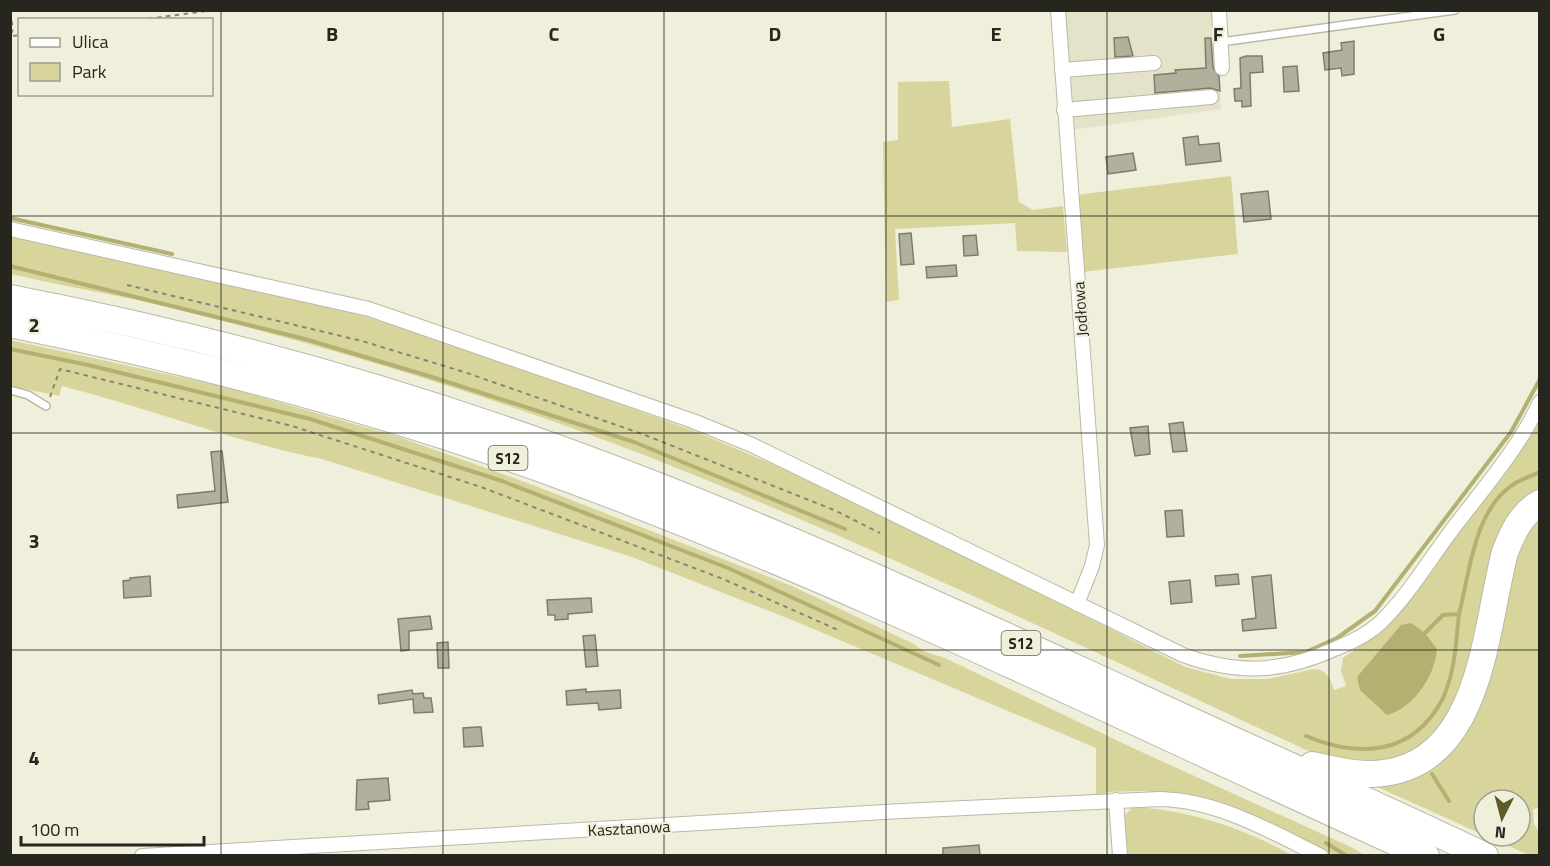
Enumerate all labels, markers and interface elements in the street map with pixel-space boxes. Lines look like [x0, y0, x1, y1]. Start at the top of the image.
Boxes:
legend [18, 18, 213, 96]
text: B [326, 18, 338, 49]
text: C [549, 18, 560, 49]
text: D [769, 18, 781, 49]
text: E [990, 18, 1002, 49]
text: F [1213, 18, 1224, 49]
text: G [1433, 18, 1445, 49]
text: Ulica [72, 28, 109, 55]
text: Park [72, 58, 107, 85]
street label: Jodłowa [1066, 281, 1094, 337]
text: 2 [28, 309, 40, 340]
road number: S12 [488, 446, 528, 470]
text: 3 [28, 525, 40, 556]
road number: S12 [1002, 631, 1040, 655]
text: 4 [28, 742, 40, 773]
north arrow [1472, 788, 1532, 848]
scale bar [21, 809, 204, 847]
street label: Kasztanowa [587, 814, 671, 842]
text: 100 m [30, 816, 79, 843]
text: N [1494, 820, 1507, 845]

